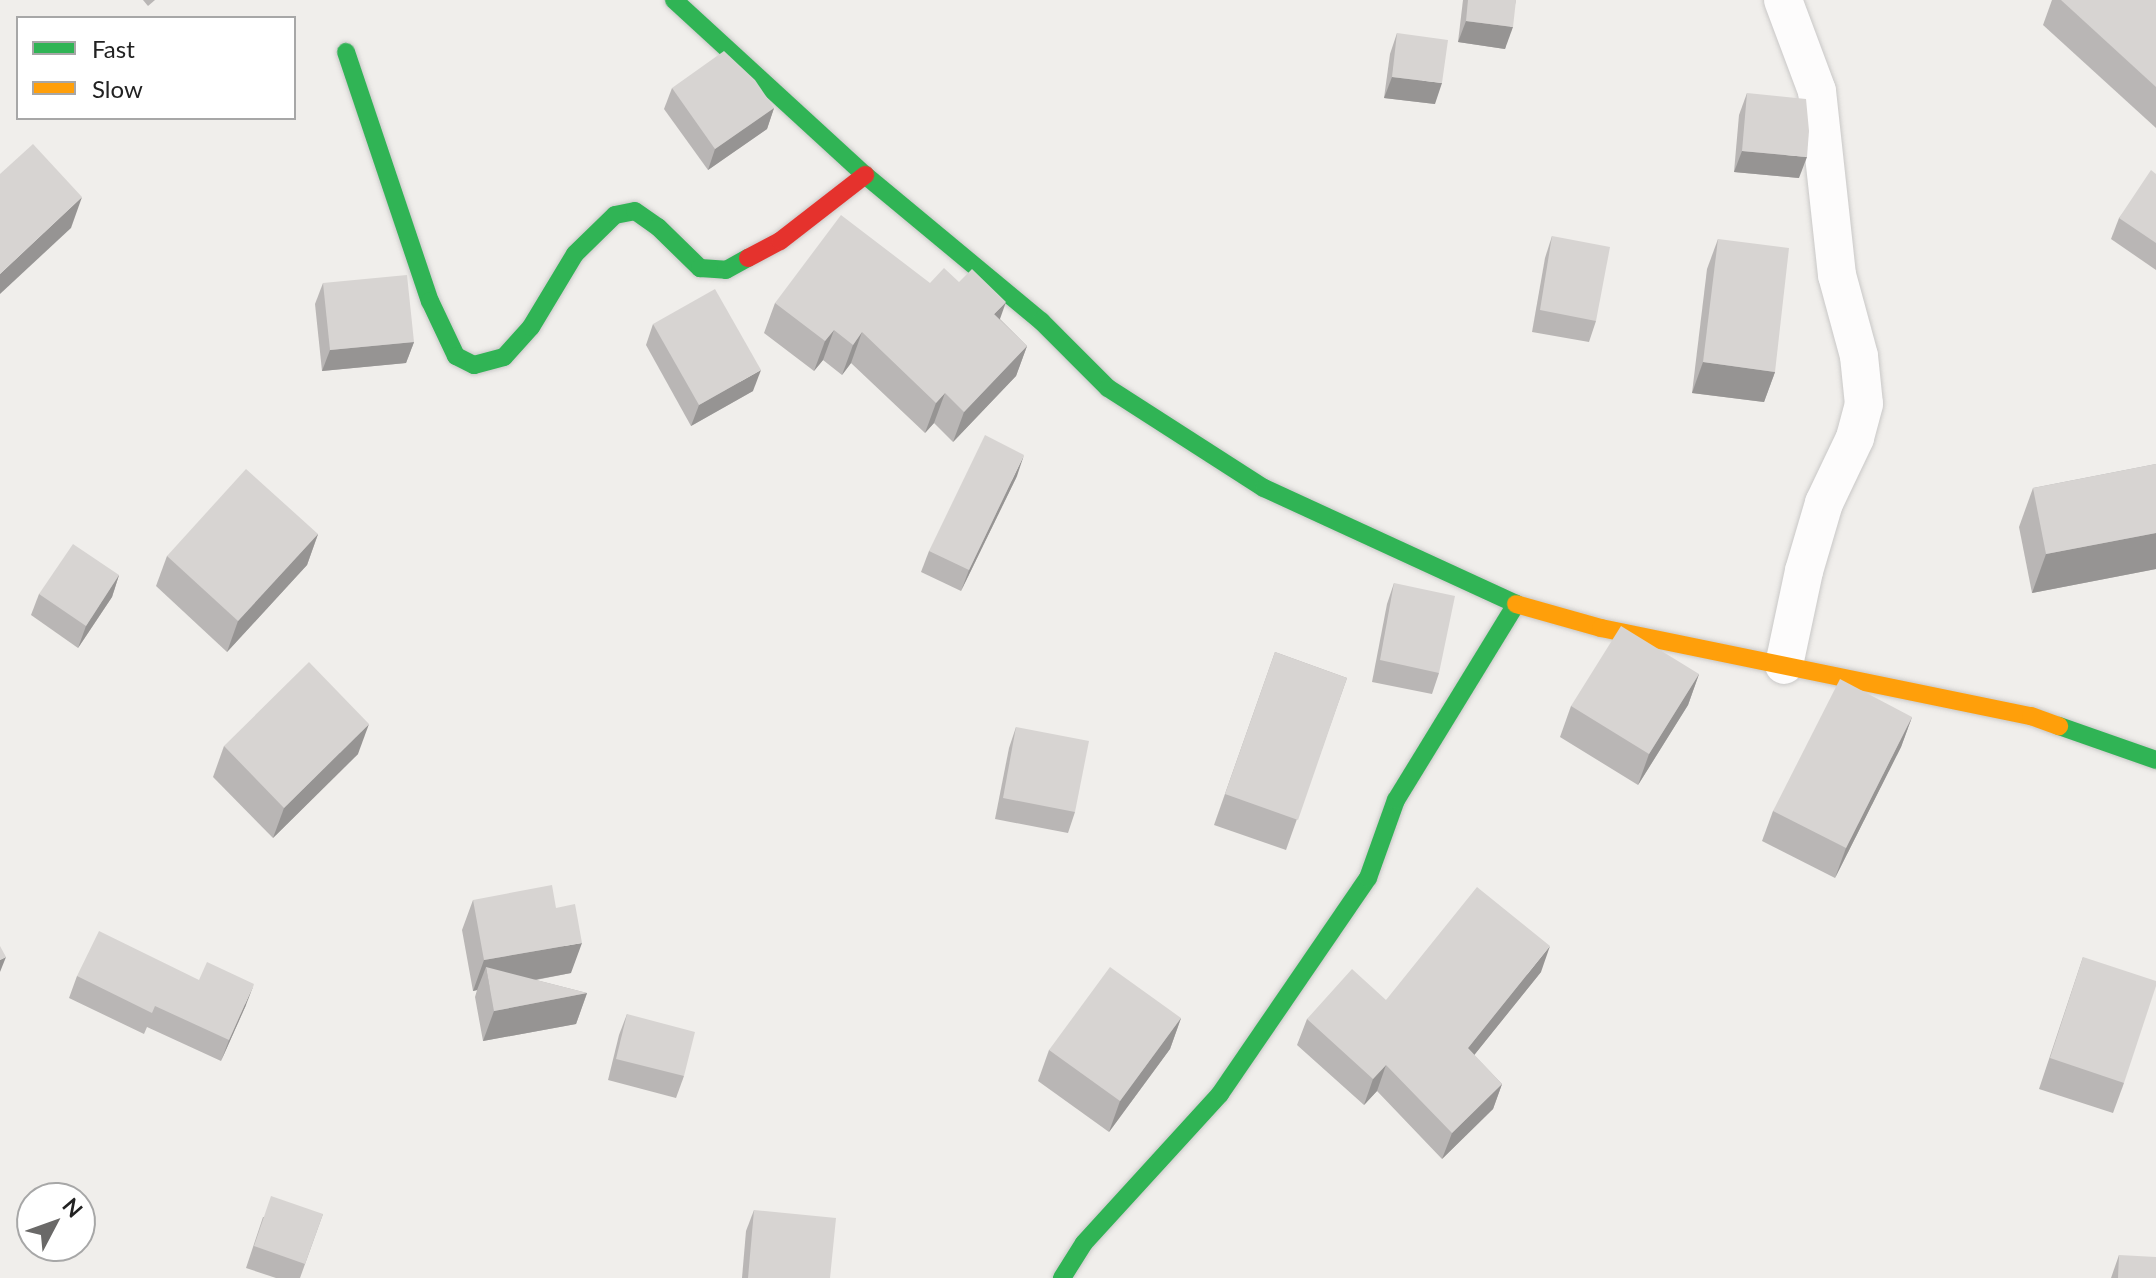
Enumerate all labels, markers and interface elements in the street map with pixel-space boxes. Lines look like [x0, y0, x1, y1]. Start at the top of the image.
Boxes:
legend [16, 16, 296, 120]
text: Fast [92, 34, 135, 63]
text: Slow [92, 74, 143, 103]
north arrow [16, 1182, 96, 1262]
text: N [57, 1192, 89, 1222]

